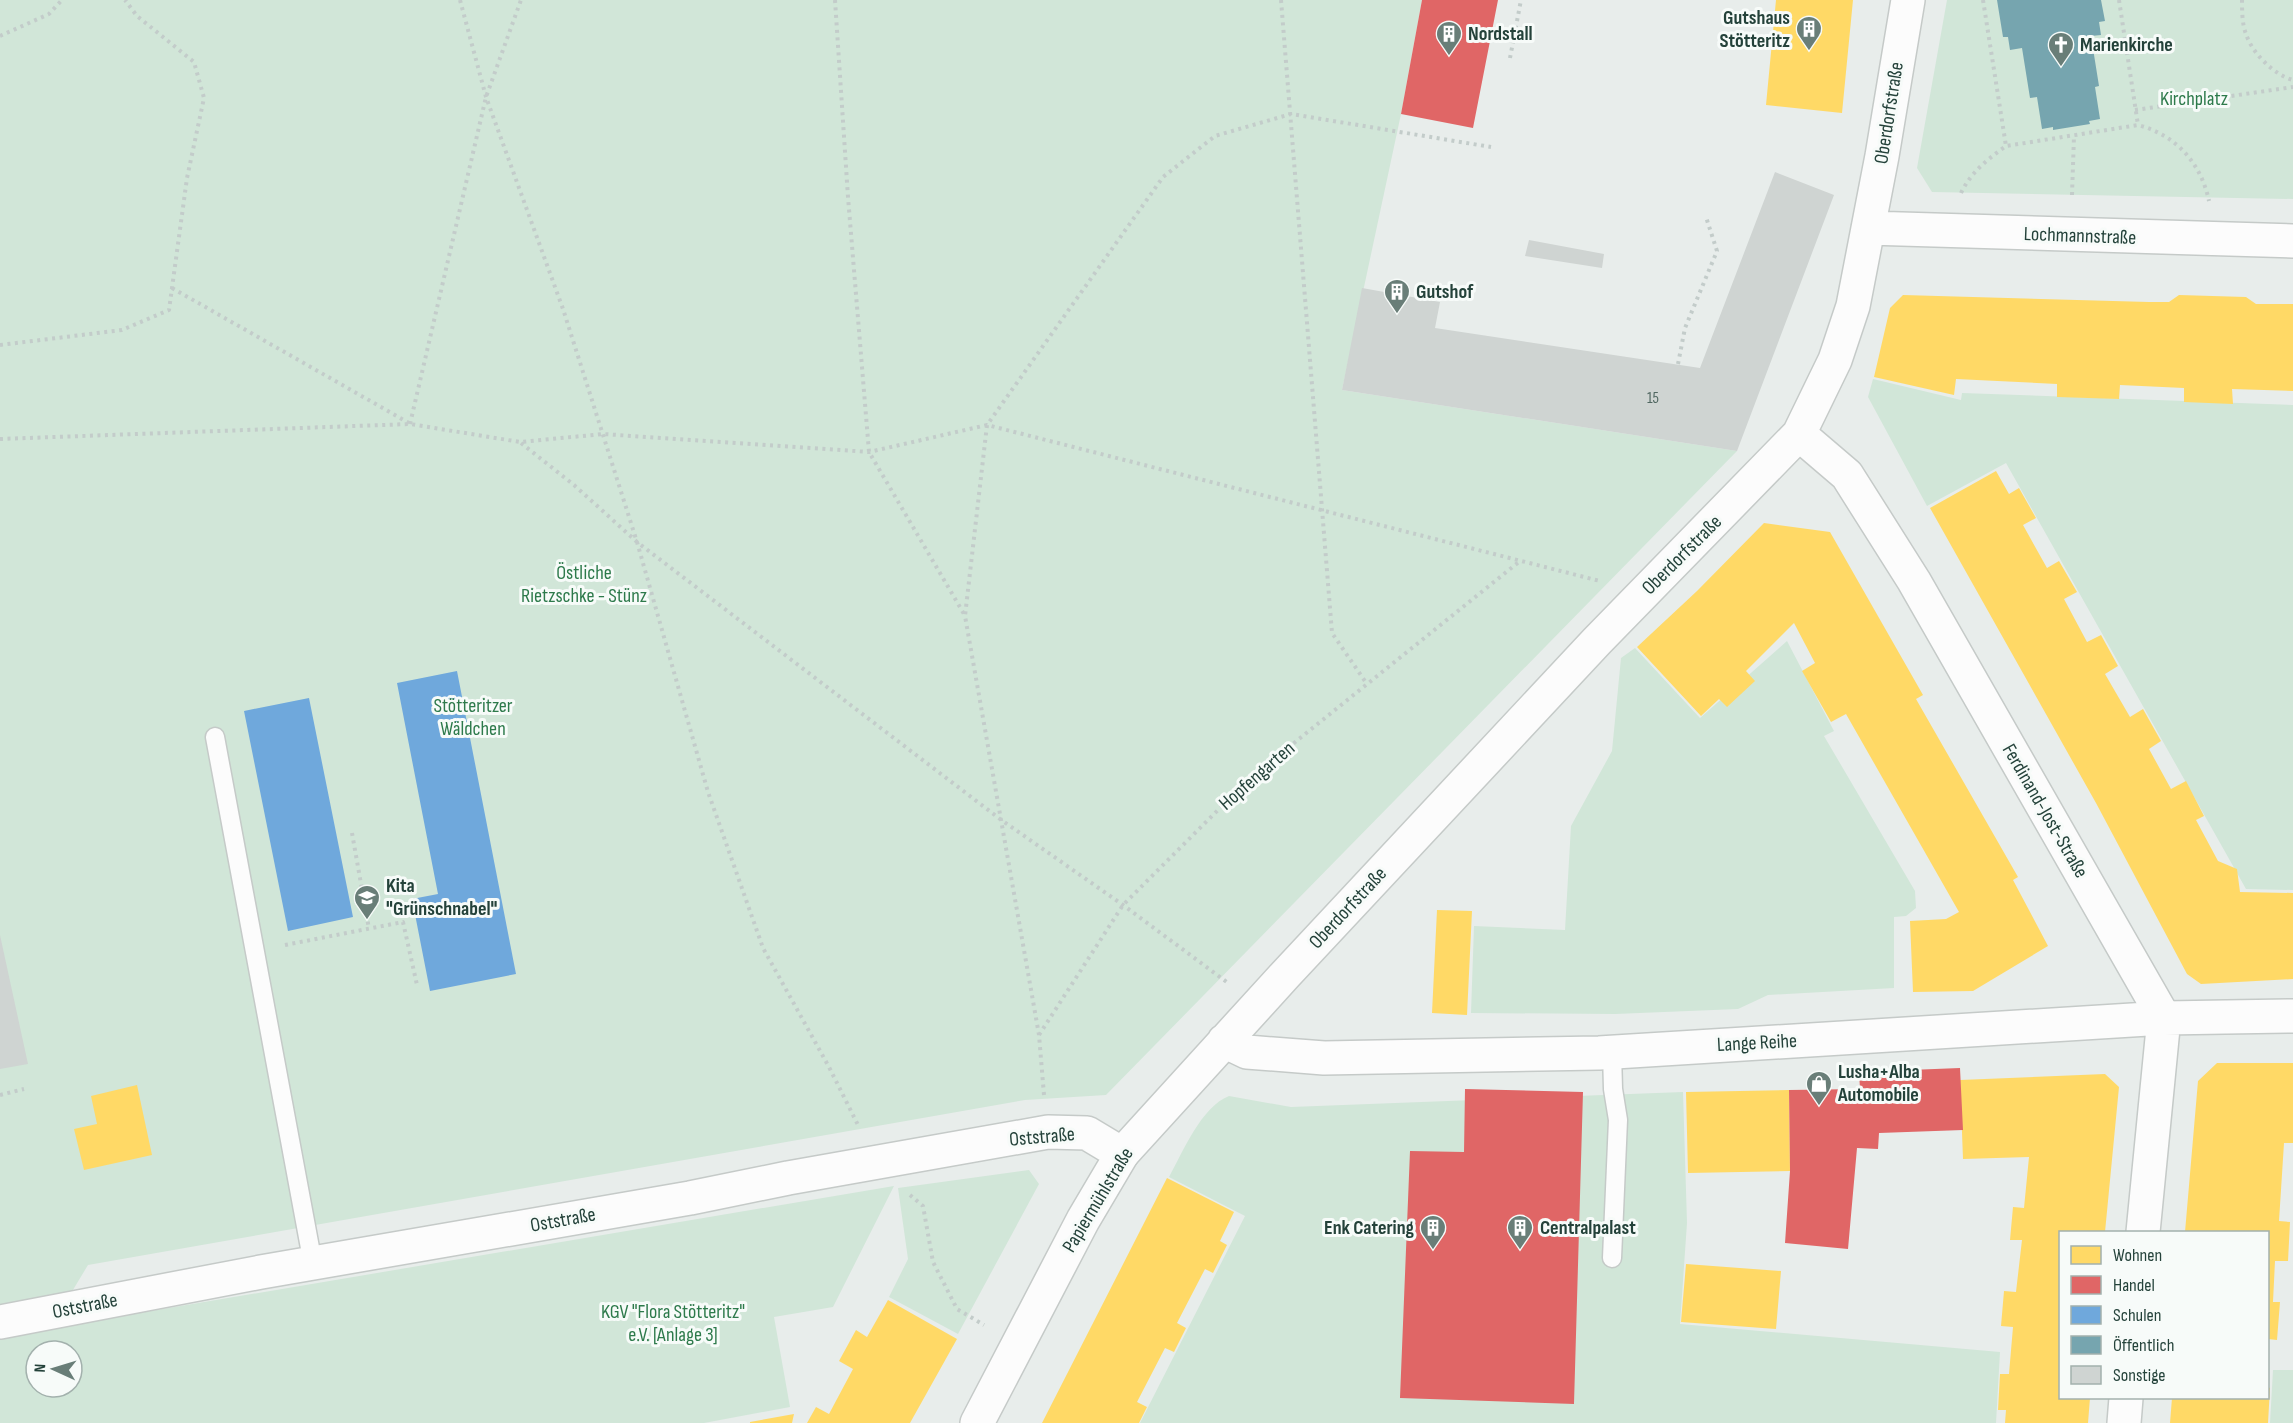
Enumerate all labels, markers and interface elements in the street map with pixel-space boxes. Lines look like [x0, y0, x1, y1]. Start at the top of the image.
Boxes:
place label: Gutshaus Stötteritz [1719, 6, 1790, 53]
building icon: Gutshaus Stötteritz [1794, 14, 1824, 52]
building icon: Nordstall [1434, 19, 1464, 57]
place label: Nordstall [1468, 22, 1533, 46]
church icon: Marienkirche [2046, 30, 2076, 68]
place label: Marienkirche [2080, 33, 2173, 57]
street label: Oberdorfstraße [1869, 60, 1909, 166]
park label: Kirchplatz [2160, 87, 2228, 111]
street label: Lochmannstraße [2023, 222, 2137, 250]
building icon: Gutshof [1382, 277, 1412, 315]
place label: Gutshof [1416, 280, 1474, 304]
house number: 15 [1647, 389, 1659, 408]
street label: Oberdorfstraße [1637, 510, 1727, 600]
park label: Östliche Rietzschke - Stünz [521, 561, 647, 608]
park label: Stötteritzer Wäldchen [433, 694, 513, 741]
street label: Hopfengarten [1214, 737, 1300, 815]
street label: Ferdinand-Jost-Straße [1997, 740, 2093, 882]
street label: Oberdorfstraße [1304, 862, 1392, 954]
place label: Kita "Grünschnabel" [386, 874, 498, 921]
school or university icon: Kita "Grünschnabel" [352, 883, 382, 921]
street label: Lange Reihe [1716, 1029, 1798, 1057]
place label: Lusha+Alba Automobile [1837, 1060, 1920, 1107]
shop icon: Lusha+Alba Automobile [1804, 1069, 1834, 1107]
street label: Oststraße [1008, 1122, 1076, 1152]
street label: Papiermühlstraße [1057, 1143, 1139, 1257]
street label: Oststraße [528, 1202, 598, 1238]
building icon: Enk Catering [1418, 1213, 1448, 1251]
building icon: Centralpalast [1505, 1213, 1535, 1251]
place label: Enk Catering [1324, 1216, 1415, 1240]
place label: Centralpalast [1540, 1216, 1636, 1240]
legend [2059, 1231, 2269, 1399]
text: Wohnen [2113, 1245, 2162, 1266]
text: Handel [2113, 1275, 2155, 1296]
street label: Oststraße [50, 1288, 120, 1324]
park label: KGV "Flora Stötteritz" e.V. [Anlage 3] [601, 1300, 745, 1347]
text: Schulen [2113, 1305, 2161, 1326]
text: Öffentlich [2113, 1335, 2174, 1356]
north arrow [24, 1339, 84, 1399]
text: N [31, 1363, 50, 1373]
text: Sonstige [2113, 1365, 2166, 1386]

